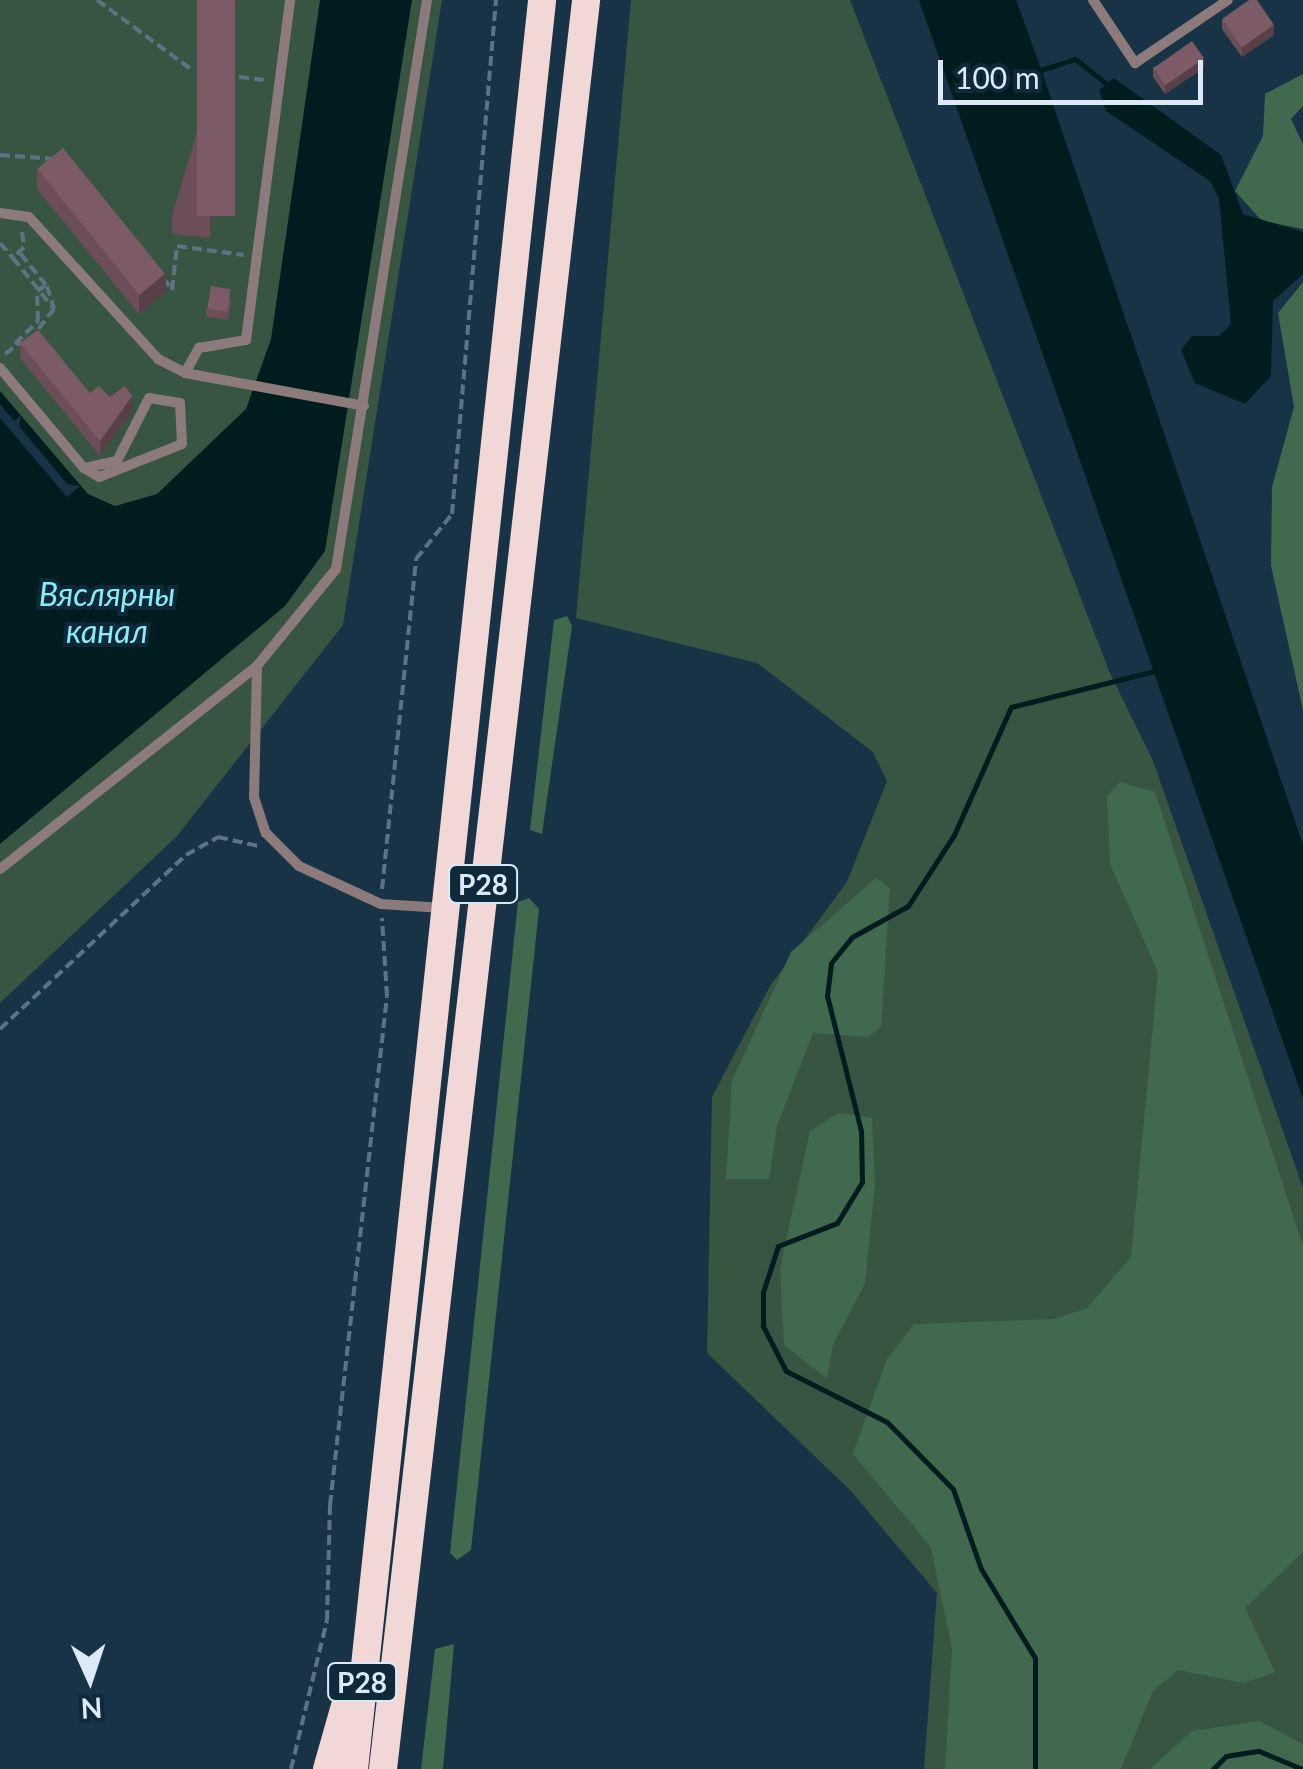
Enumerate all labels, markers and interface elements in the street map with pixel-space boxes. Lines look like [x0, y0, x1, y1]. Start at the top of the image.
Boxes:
scale bar [943, 40, 1208, 102]
text: 100 m [955, 59, 1040, 95]
water label: Вяслярны канал [39, 576, 175, 651]
road number: Р28 [448, 861, 518, 907]
north arrow [40, 1629, 140, 1729]
road number: Р28 [327, 1659, 397, 1705]
text: N [80, 1691, 103, 1726]

